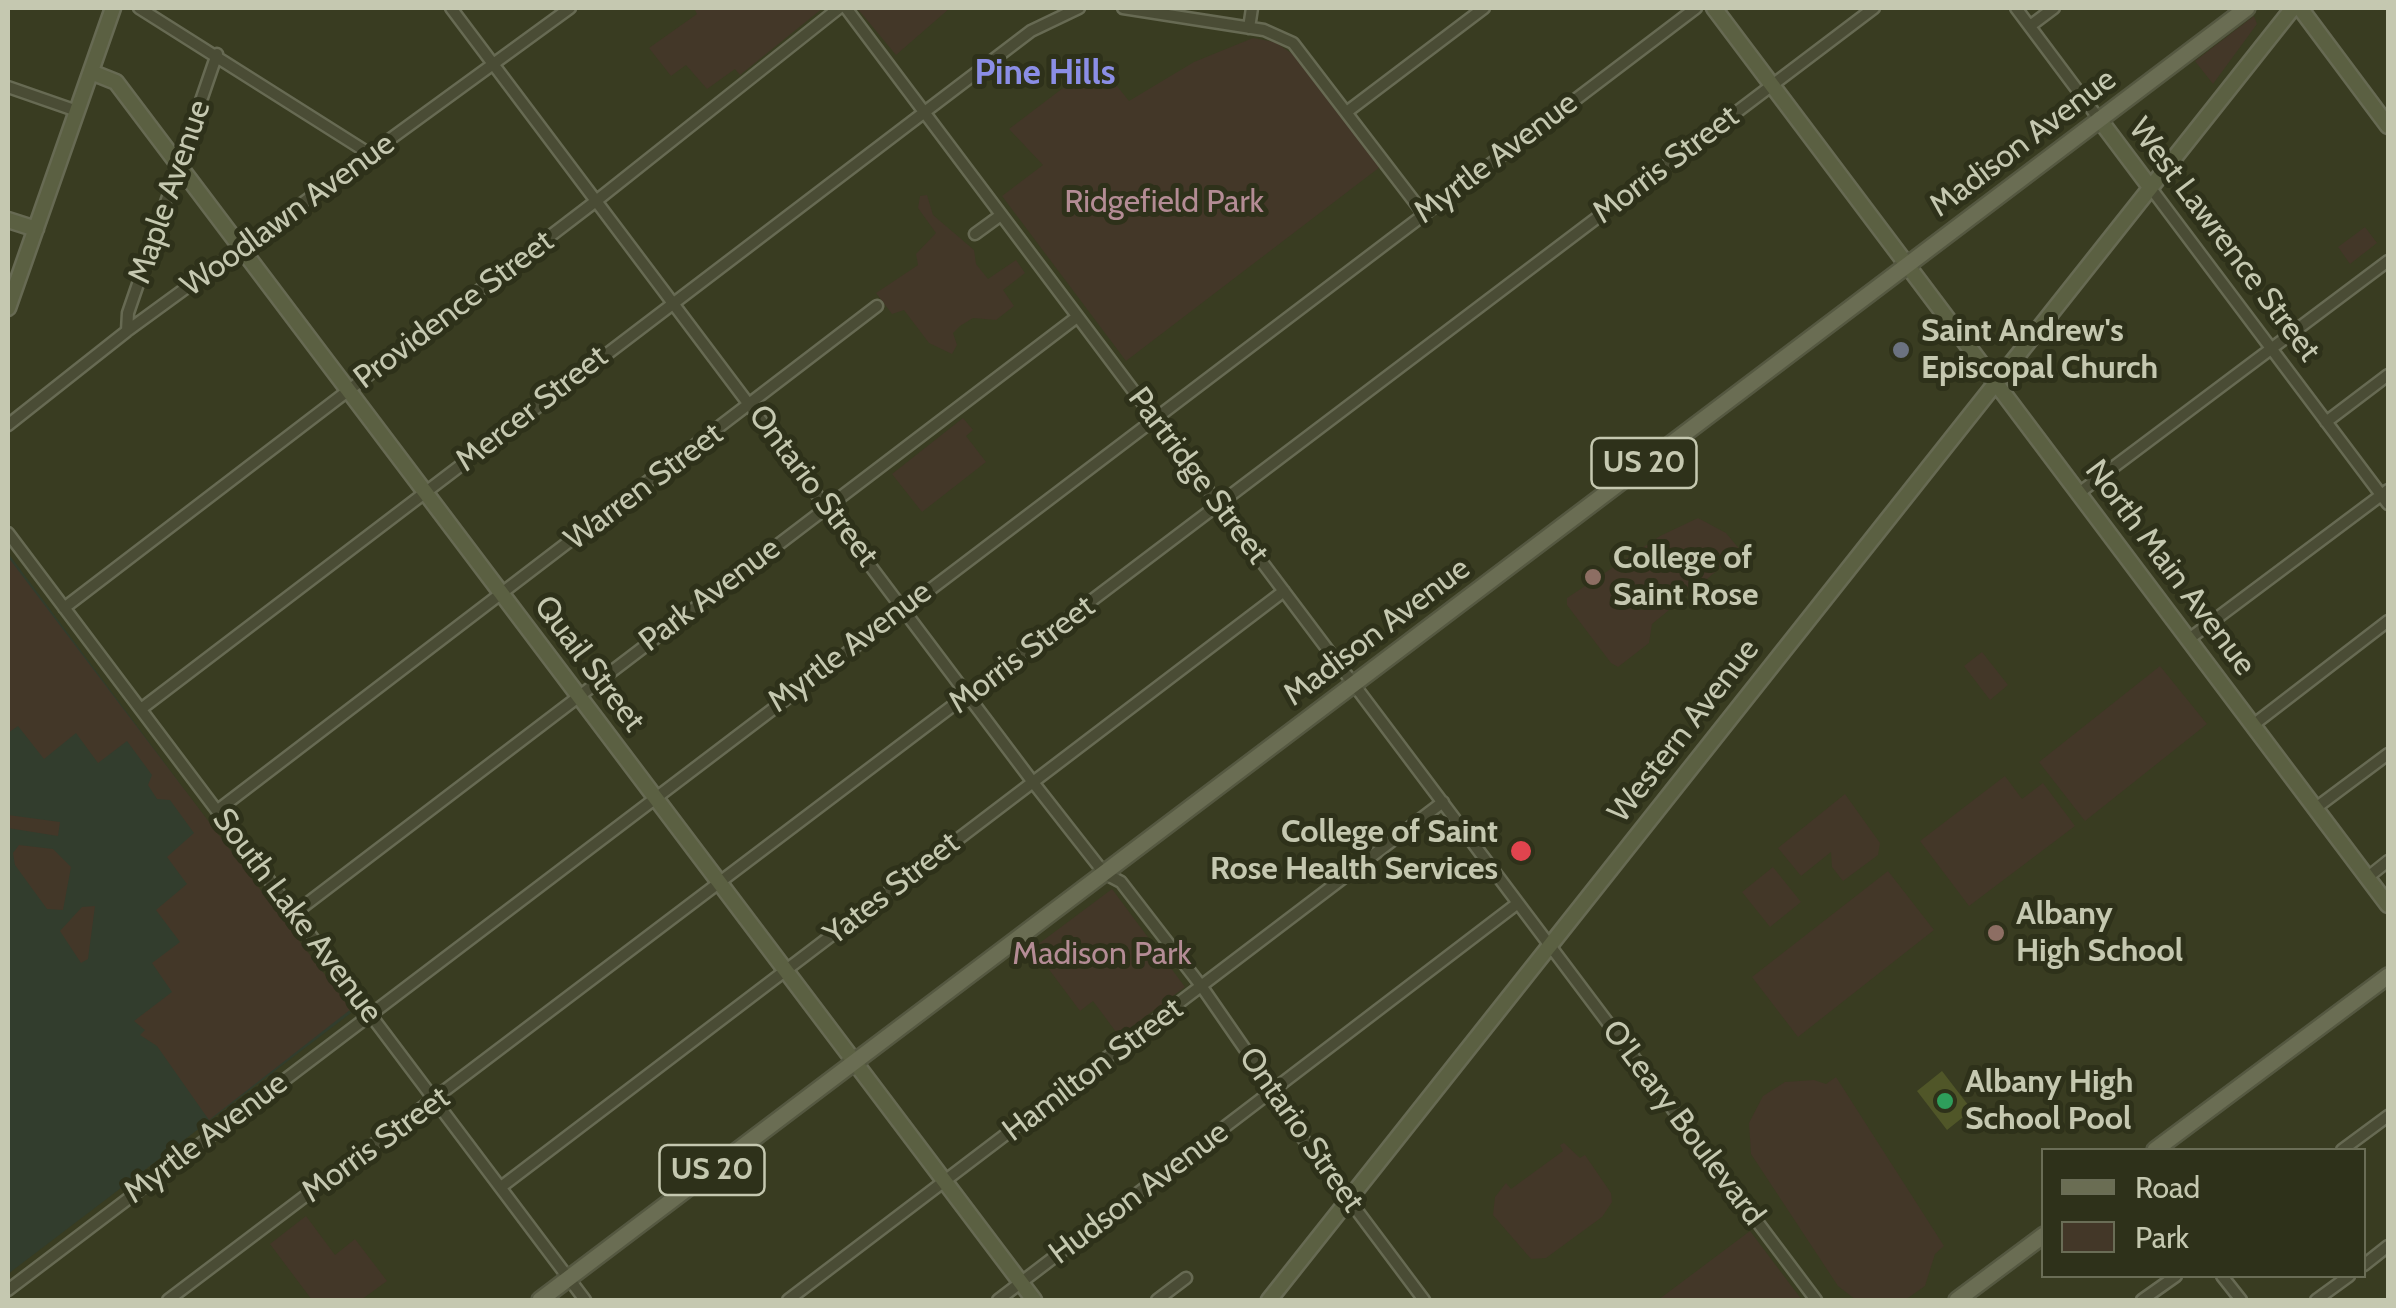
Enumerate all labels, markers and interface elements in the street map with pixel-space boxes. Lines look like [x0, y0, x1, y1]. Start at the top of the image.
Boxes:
district label: Pine Hills [974, 53, 1116, 95]
street label: Madison Avenue [1922, 61, 2124, 225]
street label: Myrtle Avenue [1407, 84, 1585, 232]
street label: Maple Avenue [121, 95, 219, 289]
street label: Morris Street [1585, 98, 1747, 232]
street label: West Lawrence Street [2120, 111, 2328, 369]
street label: Woodlawn Avenue [174, 125, 402, 305]
park label: Ridgefield Park [1064, 184, 1264, 222]
street label: Providence Street [347, 223, 561, 397]
place label: Saint Andrew's Episcopal Church [1921, 313, 2158, 388]
street label: Mercer Street [449, 338, 615, 480]
marker: Saint Andrew's Episcopal Church [1890, 339, 1912, 361]
street label: Partridge Street [1119, 380, 1277, 572]
street label: Ontario Street [740, 398, 886, 574]
street label: Warren Street [557, 415, 731, 559]
road number: US 20 [1592, 438, 1696, 488]
street label: North Main Avenue [2077, 453, 2263, 683]
street label: Park Avenue [632, 530, 788, 660]
place label: College of Saint Rose [1613, 540, 1759, 615]
street label: Madison Avenue [1276, 550, 1478, 714]
marker: College of Saint Rose [1582, 566, 1604, 588]
street label: Myrtle Avenue [761, 573, 939, 721]
street label: Quail Street [525, 588, 653, 740]
street label: Morris Street [941, 588, 1103, 722]
street label: Western Avenue [1600, 632, 1768, 830]
street label: South Lake Avenue [204, 801, 390, 1031]
place label: College of Saint Rose Health Services [1210, 814, 1498, 889]
street label: Yates Street [817, 824, 967, 954]
marker: College of Saint Rose Health Services [1508, 838, 1534, 864]
place label: Albany High School [2016, 896, 2183, 971]
marker: Albany High School [1985, 922, 2007, 944]
park label: Madison Park [1012, 936, 1192, 974]
street label: Hamilton Street [995, 990, 1191, 1150]
street label: O'Leary Boulevard [1593, 1013, 1773, 1233]
street label: Ontario Street [1230, 1040, 1372, 1220]
street label: Myrtle Avenue [117, 1064, 295, 1212]
place label: Albany High School Pool [1965, 1064, 2133, 1139]
street label: Morris Street [295, 1079, 457, 1211]
marker: Albany High School Pool [1934, 1090, 1956, 1112]
street label: Hudson Avenue [1042, 1113, 1236, 1273]
road number: US 20 [660, 1145, 764, 1195]
legend [2041, 1148, 2366, 1278]
text: Road [2135, 1169, 2200, 1206]
text: Park [2135, 1219, 2189, 1256]

